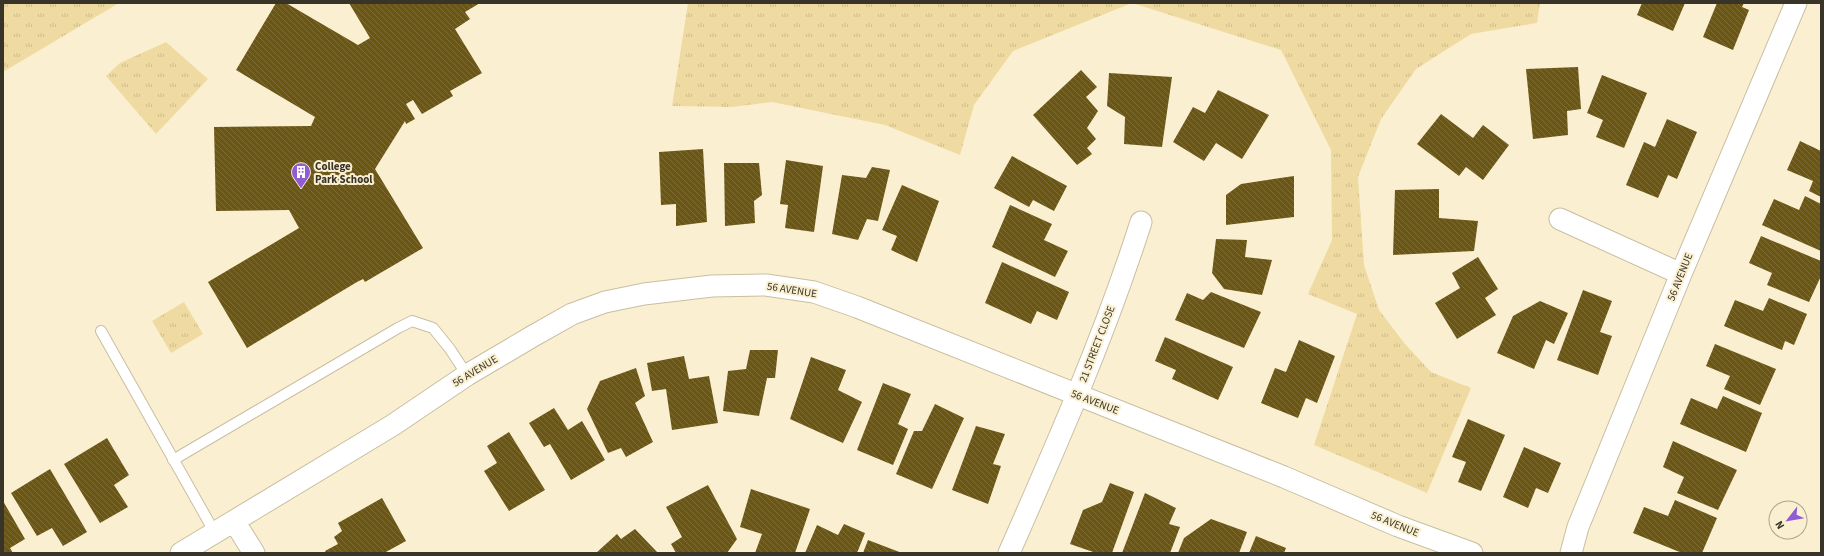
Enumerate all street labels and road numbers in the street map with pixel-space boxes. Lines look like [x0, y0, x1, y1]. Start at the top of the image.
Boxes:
street label: 56 AVENUE [1664, 251, 1696, 303]
street label: 56 AVENUE [766, 279, 818, 301]
street label: 21 STREET CLOSE [1075, 303, 1119, 384]
street label: 56 AVENUE [450, 351, 501, 390]
street label: 56 AVENUE [1069, 386, 1121, 418]
street label: 56 AVENUE [1369, 508, 1421, 540]

